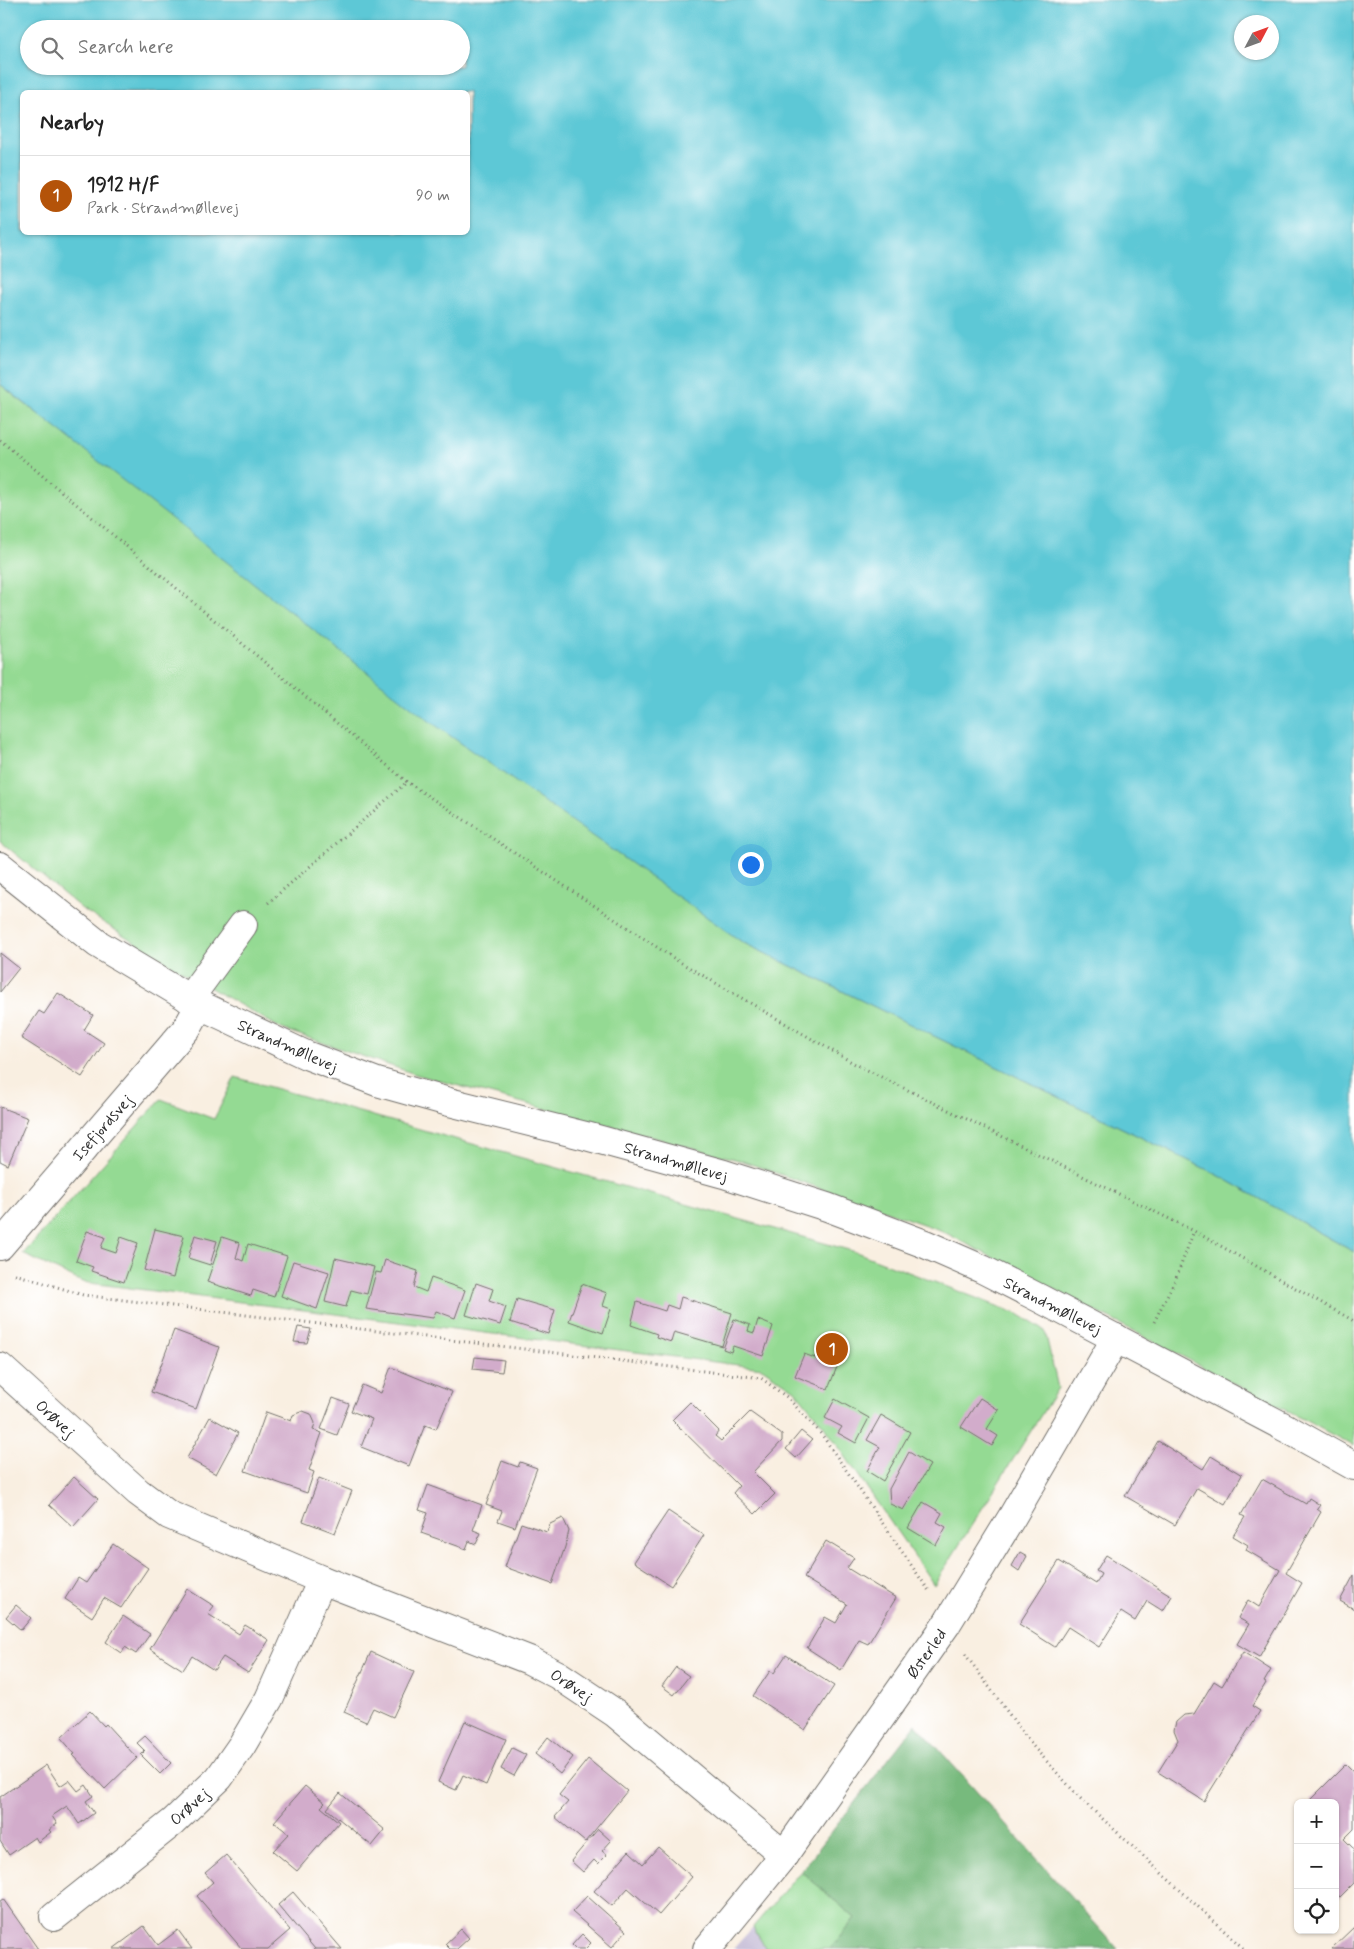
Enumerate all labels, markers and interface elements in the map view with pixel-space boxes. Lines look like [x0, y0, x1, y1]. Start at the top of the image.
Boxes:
north arrow [1234, 15, 1279, 60]
search box [20, 20, 470, 75]
icon: search [38, 34, 66, 62]
text: Search here [78, 35, 174, 60]
text: Nearby [40, 109, 104, 137]
text: 1912 H/F [87, 173, 159, 198]
text: 1 [52, 185, 60, 206]
text: 90 m [416, 185, 450, 206]
text: Park · Strandmøllevej [87, 198, 239, 219]
your location [738, 852, 764, 878]
street label: Strandmøllevej [234, 1015, 341, 1078]
street label: Isefjordsvej [68, 1090, 138, 1166]
street label: Strandmøllevej [621, 1138, 730, 1187]
street label: Strandmøllevej [1000, 1273, 1105, 1340]
pin: 1 [816, 1330, 848, 1368]
street label: Orøvej [31, 1396, 79, 1443]
street label: Østerled [902, 1625, 952, 1683]
street label: Orøvej [546, 1665, 597, 1708]
street label: Orøvej [166, 1783, 214, 1831]
map controls [1294, 1799, 1339, 1934]
button: + [1294, 1799, 1339, 1844]
button: − [1294, 1844, 1339, 1889]
button: locate [1294, 1889, 1339, 1934]

